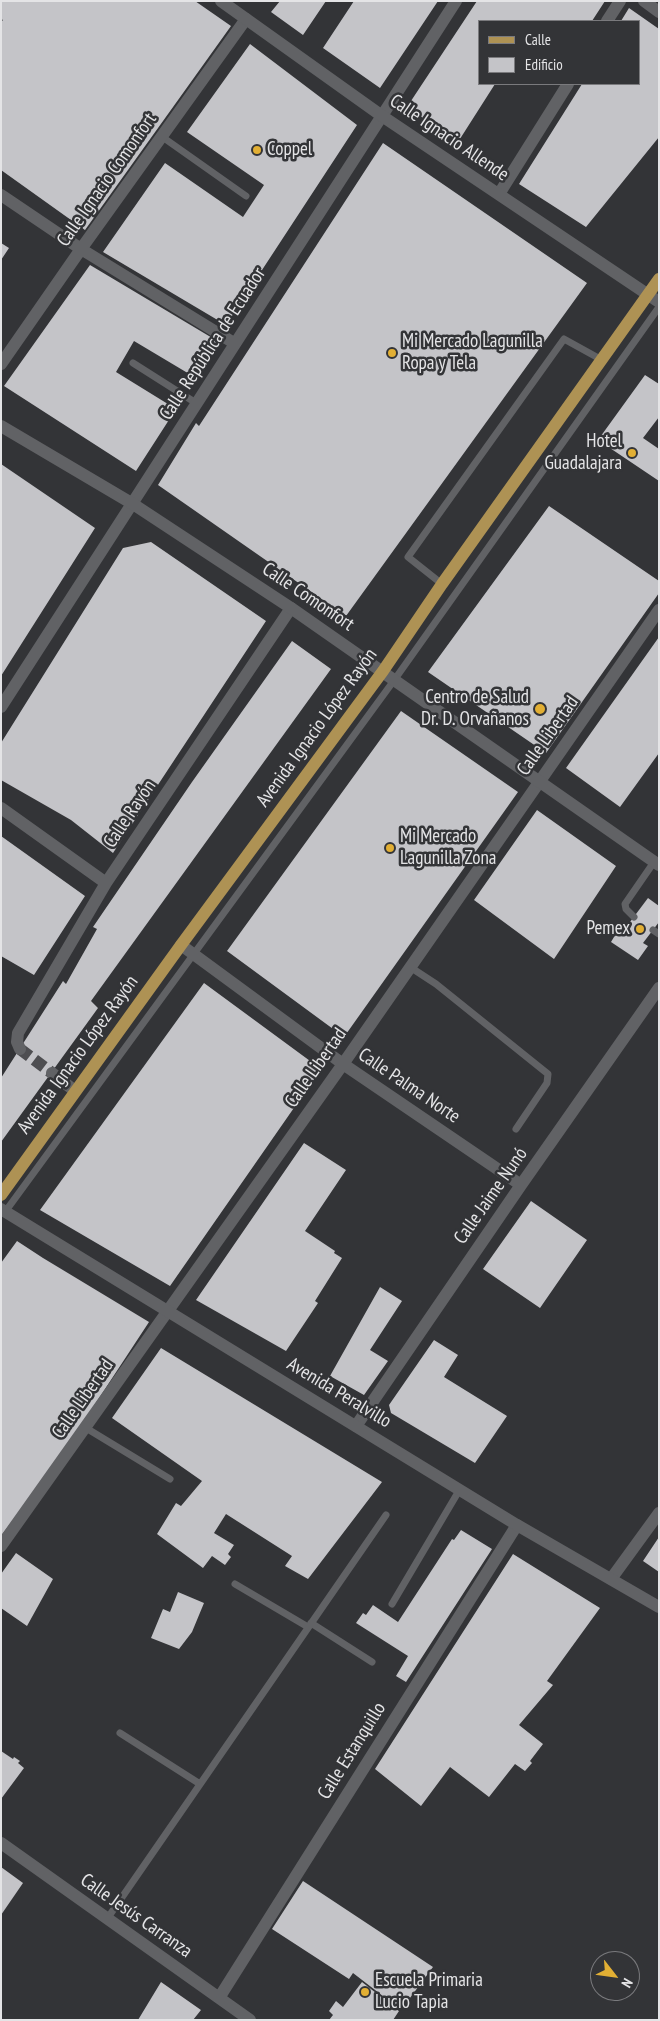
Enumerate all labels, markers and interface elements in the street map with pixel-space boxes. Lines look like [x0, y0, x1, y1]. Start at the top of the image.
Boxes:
legend [478, 20, 640, 85]
text: Calle [525, 30, 551, 49]
text: Edificio [525, 55, 563, 74]
street label: Calle Ignacio Allende [385, 90, 513, 186]
street label: Calle Ignacio Comonfort [52, 109, 162, 251]
place label: Coppel [267, 139, 312, 161]
marker: Coppel [251, 144, 263, 156]
street label: Calle República de Ecuador [155, 263, 271, 425]
place label: Mi Mercado Lagunilla Ropa y Tela [402, 331, 543, 375]
marker: Mi Mercado Lagunilla Ropa y Tela [386, 347, 398, 359]
place label: Hotel Guadalajara [544, 431, 622, 475]
marker: Hotel Guadalajara [626, 447, 638, 459]
street label: Calle Comonfort [258, 558, 358, 636]
street label: Avenida Ignacio López Rayón [252, 644, 382, 812]
place label: Centro de Salud Dr. D. Orvañanos [421, 687, 529, 731]
street label: Calle Libertad [512, 692, 584, 780]
marker: Centro de Salud Dr. D. Orvañanos [533, 702, 547, 716]
street label: Calle Rayón [99, 776, 161, 852]
place label: Mi Mercado Lagunilla Zona [400, 826, 496, 870]
marker: Mi Mercado Lagunilla Zona [384, 842, 396, 854]
place label: Pemex [586, 918, 630, 940]
marker: Pemex [634, 923, 646, 935]
street label: Avenida Ignacio López Rayón [13, 971, 143, 1139]
street label: Calle Libertad [280, 1024, 352, 1112]
street label: Calle Palma Norte [354, 1044, 464, 1128]
street label: Calle Jaime Nunó [449, 1143, 533, 1249]
street label: Avenida Peralvillo [283, 1353, 395, 1433]
street label: Calle Libertad [47, 1355, 119, 1443]
street label: Calle Estanquillo [313, 1698, 391, 1804]
street label: Calle Jesús Carranza [76, 1869, 196, 1963]
north arrow [590, 1951, 640, 2001]
place label: Escuela Primaria Lucio Tapia [375, 1970, 483, 2014]
text: N [617, 1975, 637, 1991]
marker: Escuela Primaria Lucio Tapia [359, 1986, 371, 1998]

